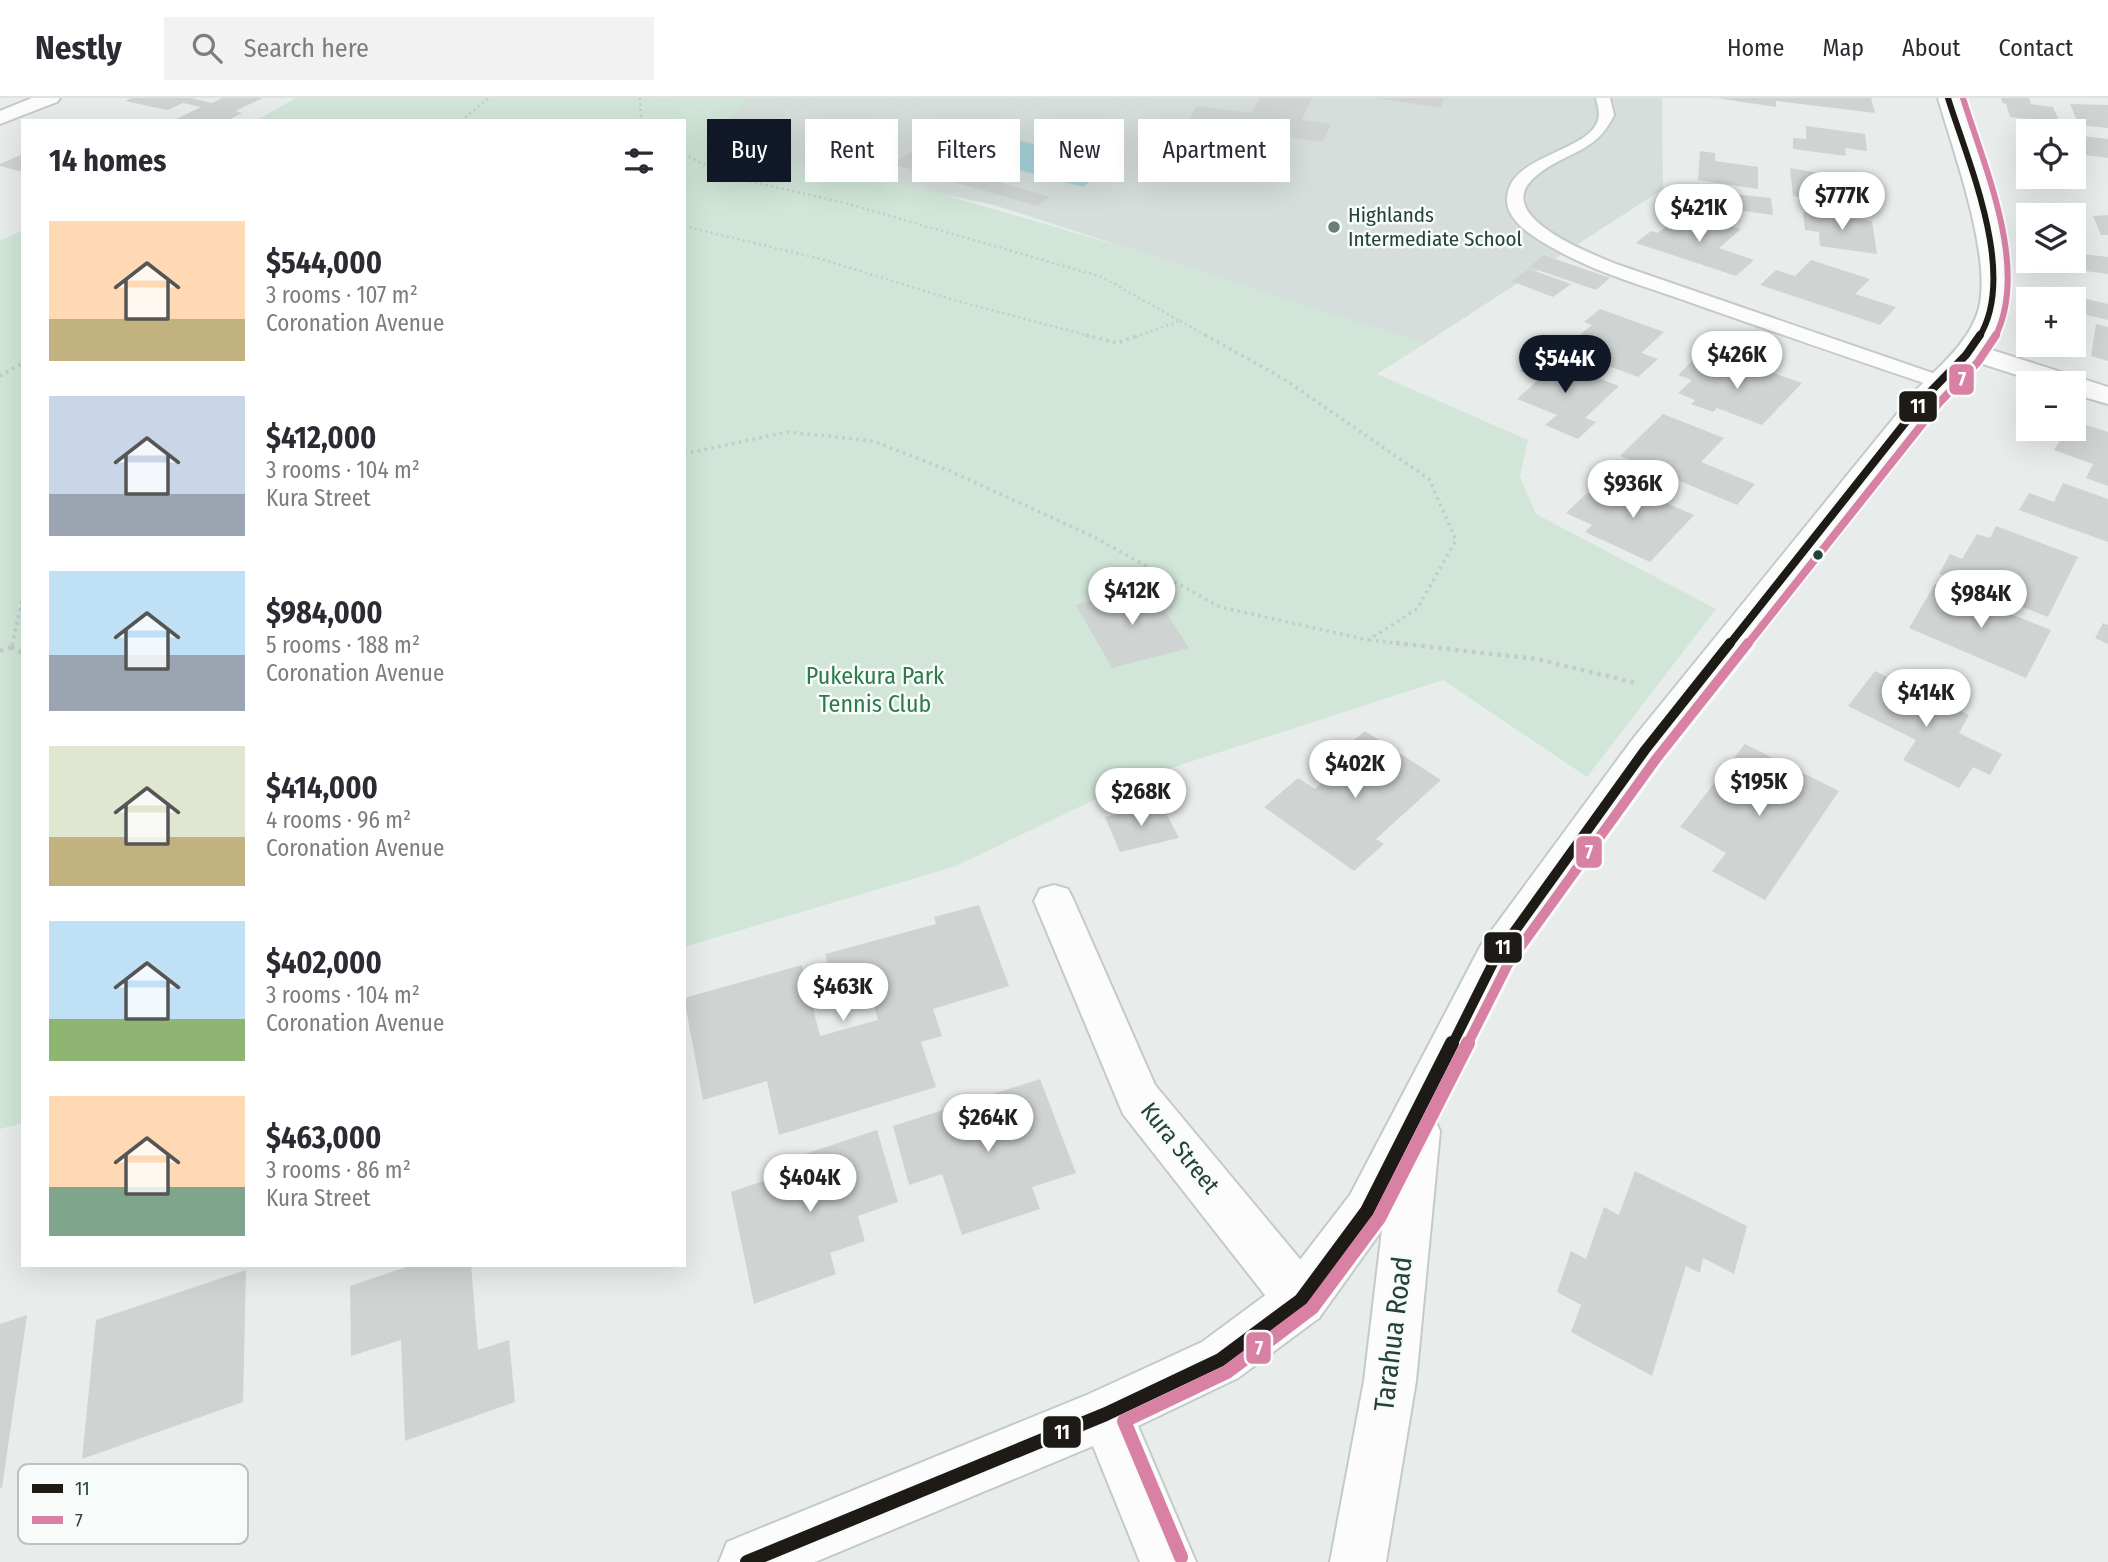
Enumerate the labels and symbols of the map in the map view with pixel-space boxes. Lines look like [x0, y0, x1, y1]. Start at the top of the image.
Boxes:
pin: $777K [1793, 172, 1891, 232]
pin: $421K [1650, 184, 1748, 244]
place label: Highlands Intermediate School [1348, 202, 1523, 252]
marker: Highlands Intermediate School [1326, 219, 1342, 235]
pin: $426K [1688, 331, 1786, 391]
pin: $544K [1516, 336, 1614, 395]
line badge: 7 [1948, 363, 1975, 396]
text: 7 [1958, 368, 1966, 391]
line badge: 11 [1898, 390, 1938, 423]
text: 11 [1910, 395, 1926, 418]
pin: $936K [1584, 460, 1682, 520]
unlabelled marker [1811, 548, 1825, 562]
pin: $412K [1083, 568, 1181, 627]
pin: $984K [1932, 570, 2030, 630]
park label: Pukekura Park Tennis Club [806, 662, 945, 718]
pin: $414K [1877, 670, 1975, 729]
pin: $402K [1306, 740, 1404, 800]
pin: $195K [1710, 758, 1808, 818]
pin: $268K [1092, 768, 1190, 828]
line badge: 7 [1575, 835, 1603, 869]
text: 7 [1585, 841, 1593, 864]
line badge: 11 [1483, 931, 1523, 964]
text: 11 [1495, 936, 1511, 959]
pin: $463K [794, 964, 892, 1023]
pin: $264K [939, 1094, 1037, 1154]
street label: Kura Street [1135, 1097, 1225, 1199]
pin: $404K [761, 1154, 859, 1214]
street label: Tarahua Road [1367, 1255, 1419, 1413]
line badge: 7 [1245, 1331, 1272, 1365]
text: 7 [1255, 1337, 1263, 1360]
line badge: 11 [1042, 1415, 1082, 1449]
text: 11 [1054, 1421, 1070, 1444]
legend [18, 1464, 248, 1544]
text: 11 [75, 1477, 90, 1500]
text: 7 [75, 1509, 83, 1532]

